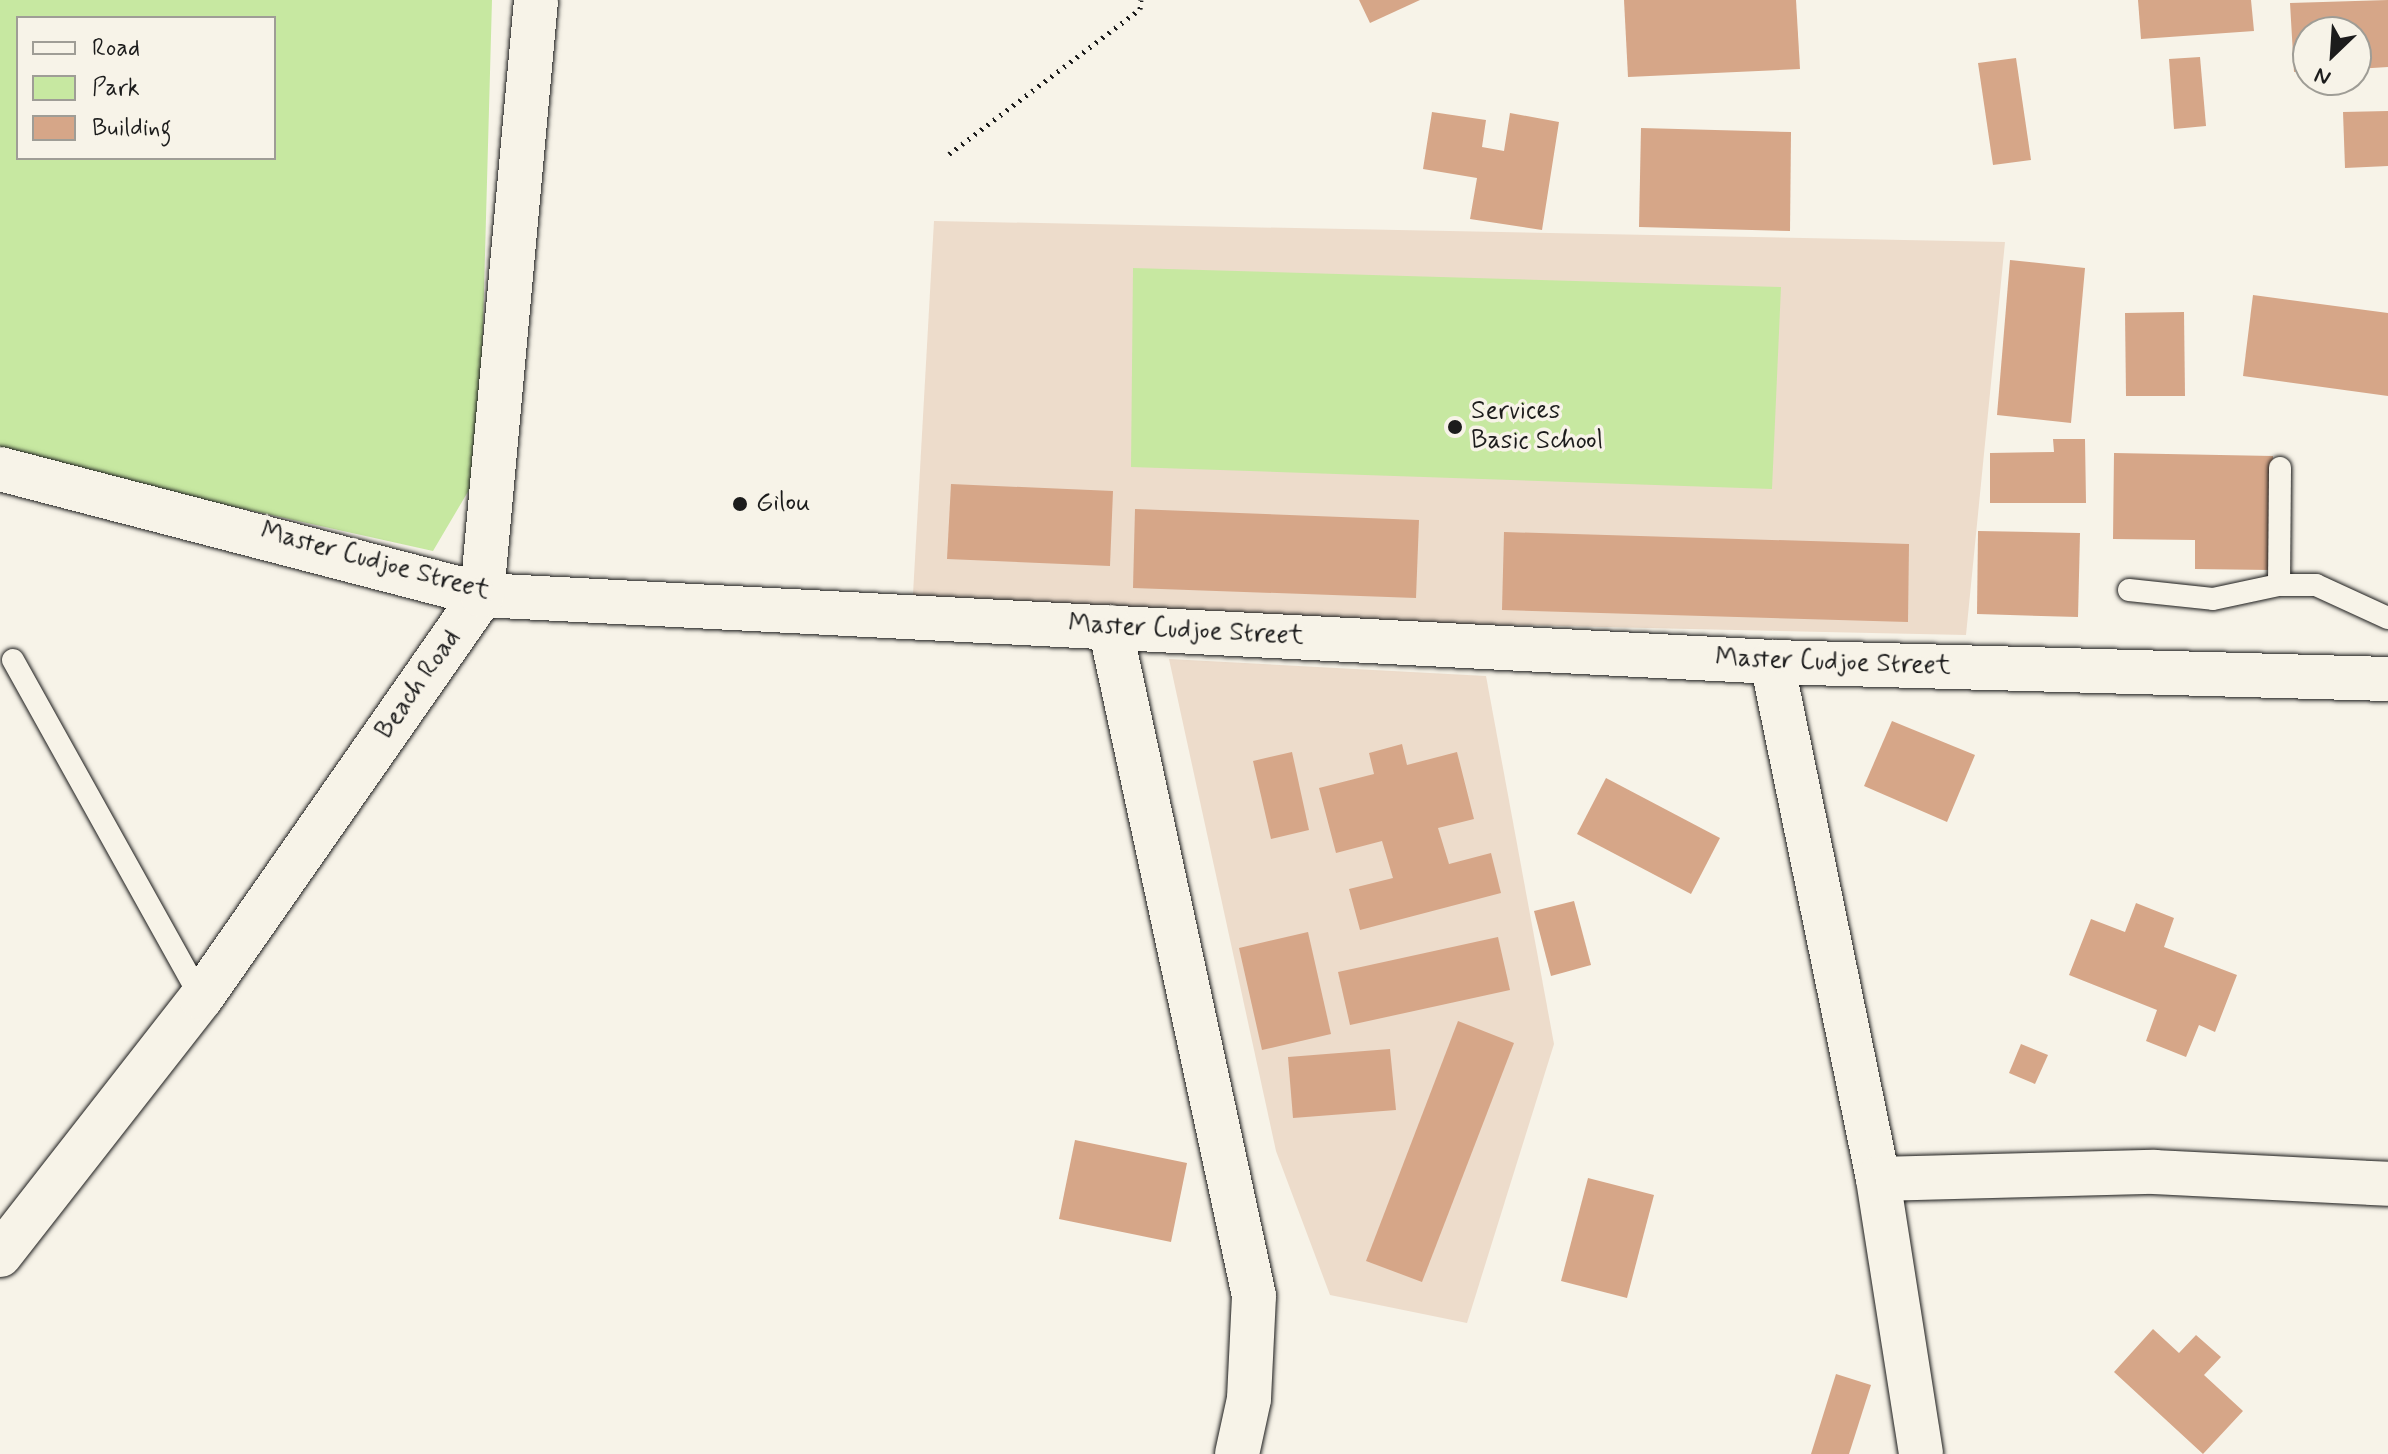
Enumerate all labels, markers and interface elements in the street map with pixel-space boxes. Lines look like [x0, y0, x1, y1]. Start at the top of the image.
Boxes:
legend [16, 16, 276, 160]
north arrow [2292, 16, 2372, 96]
text: Road [92, 33, 140, 64]
text: N [2310, 60, 2335, 92]
text: Park [92, 73, 140, 104]
text: Building [92, 113, 172, 144]
place label: Services Basic School [1471, 396, 1603, 458]
marker: Services Basic School [1446, 418, 1464, 436]
place label: Gilou [756, 488, 810, 520]
marker: Gilou [731, 495, 749, 513]
street label: Master Cudjoe Street [255, 516, 495, 608]
street label: Master Cudjoe Street [1065, 609, 1307, 653]
street label: Beach Road [370, 624, 468, 746]
street label: Master Cudjoe Street [1713, 643, 1953, 683]

